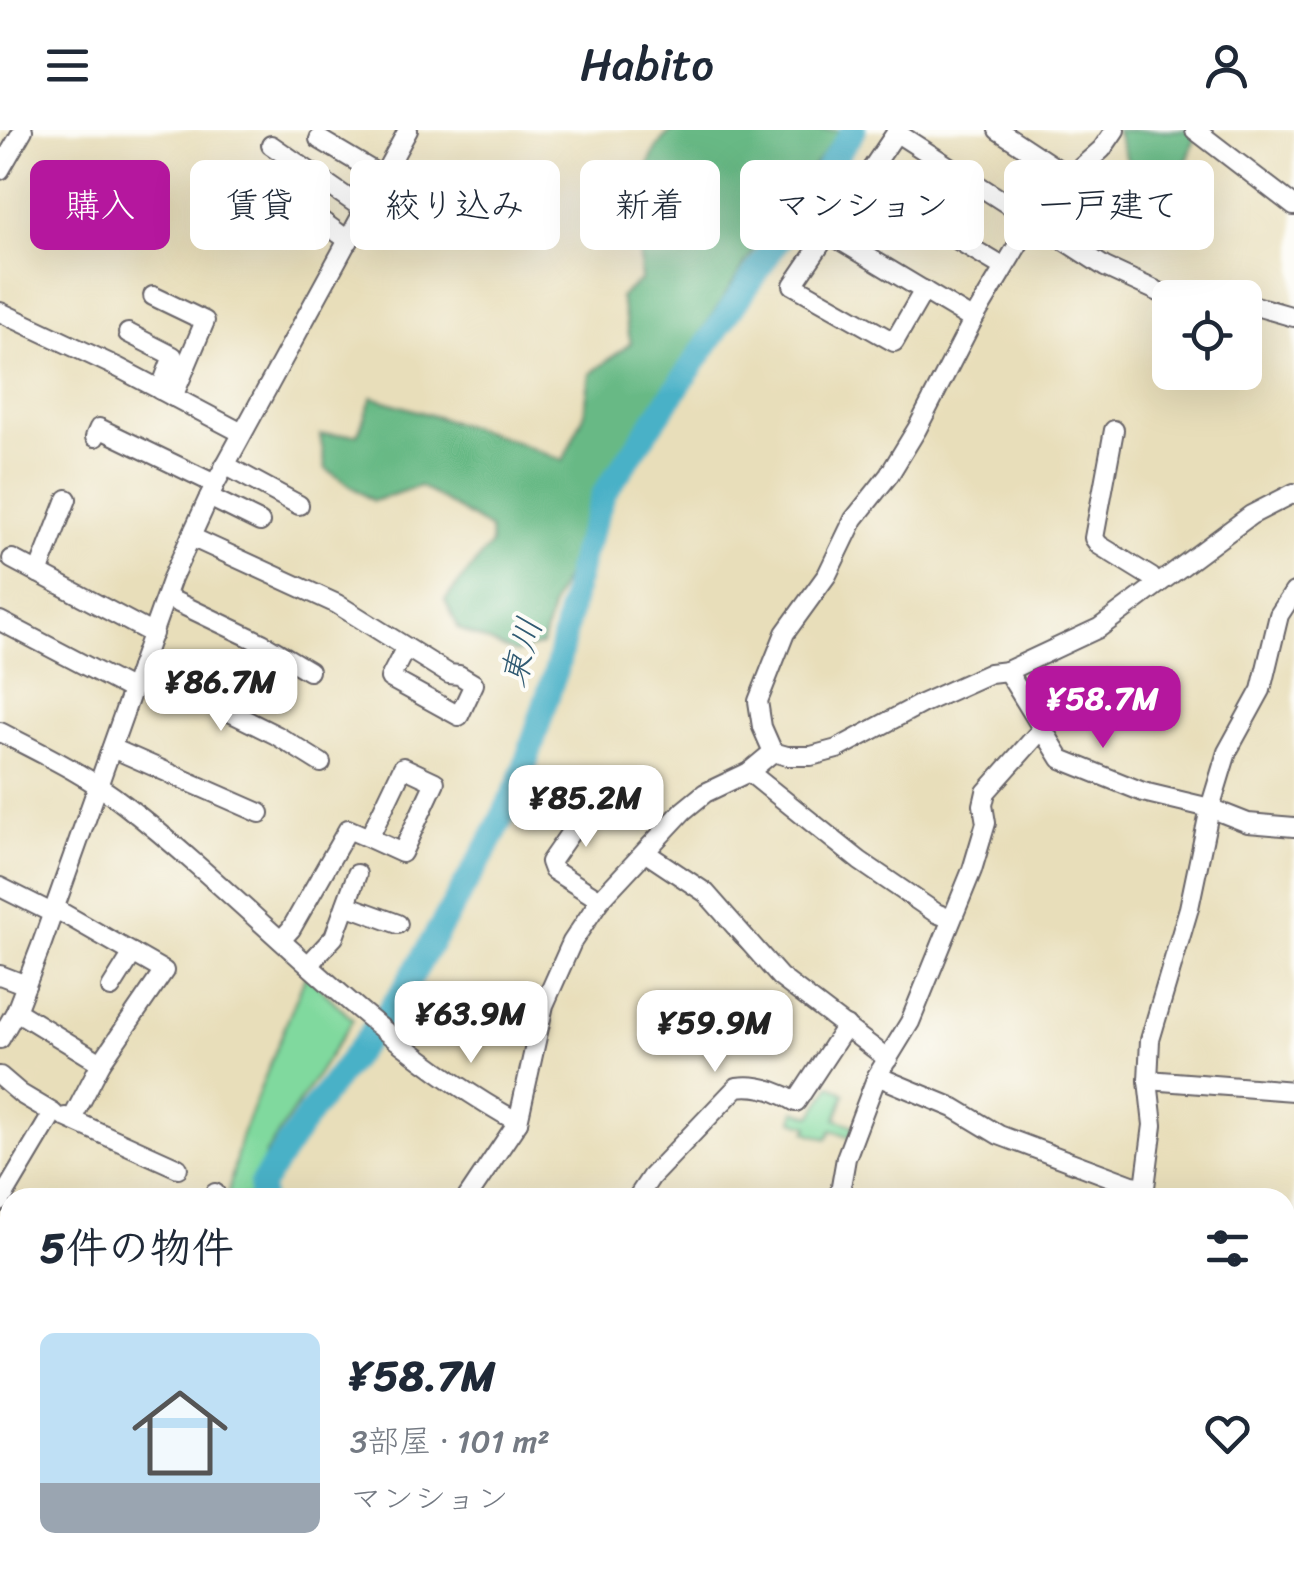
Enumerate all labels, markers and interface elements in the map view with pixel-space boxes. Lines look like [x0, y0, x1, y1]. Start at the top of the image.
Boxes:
text: Habito [580, 25, 714, 105]
icon: menu [40, 38, 95, 93]
icon: person [1199, 38, 1254, 93]
chip: 購入 [30, 160, 170, 250]
chip: 賃貸 [190, 160, 330, 250]
chip: 絞り込み [350, 160, 560, 250]
chip: 新着 [580, 160, 720, 250]
chip: マンション [740, 160, 984, 250]
chip: 一戸建て [1004, 160, 1214, 250]
map controls [1152, 280, 1262, 390]
button: locate [1152, 280, 1262, 390]
water label: 東川 [482, 610, 560, 694]
pin: ¥86.7M [140, 649, 302, 734]
text: ¥86.7M [166, 653, 276, 710]
pin: ¥58.7M [1022, 666, 1184, 751]
text: ¥58.7M [1048, 670, 1158, 727]
pin: ¥85.2M [505, 765, 667, 850]
text: ¥85.2M [531, 769, 641, 826]
pin: ¥63.9M [390, 981, 552, 1066]
text: ¥63.9M [417, 985, 525, 1042]
pin: ¥59.9M [634, 990, 796, 1075]
text: ¥59.9M [659, 994, 771, 1051]
text: 5件の物件 [40, 1211, 234, 1285]
icon: filters [1200, 1221, 1255, 1276]
text: ¥58.7M [350, 1339, 495, 1413]
icon: home [120, 1373, 240, 1493]
icon: heart [1200, 1406, 1255, 1461]
text: 3部屋 · 101 m² [350, 1413, 550, 1470]
text: マンション [350, 1470, 509, 1527]

